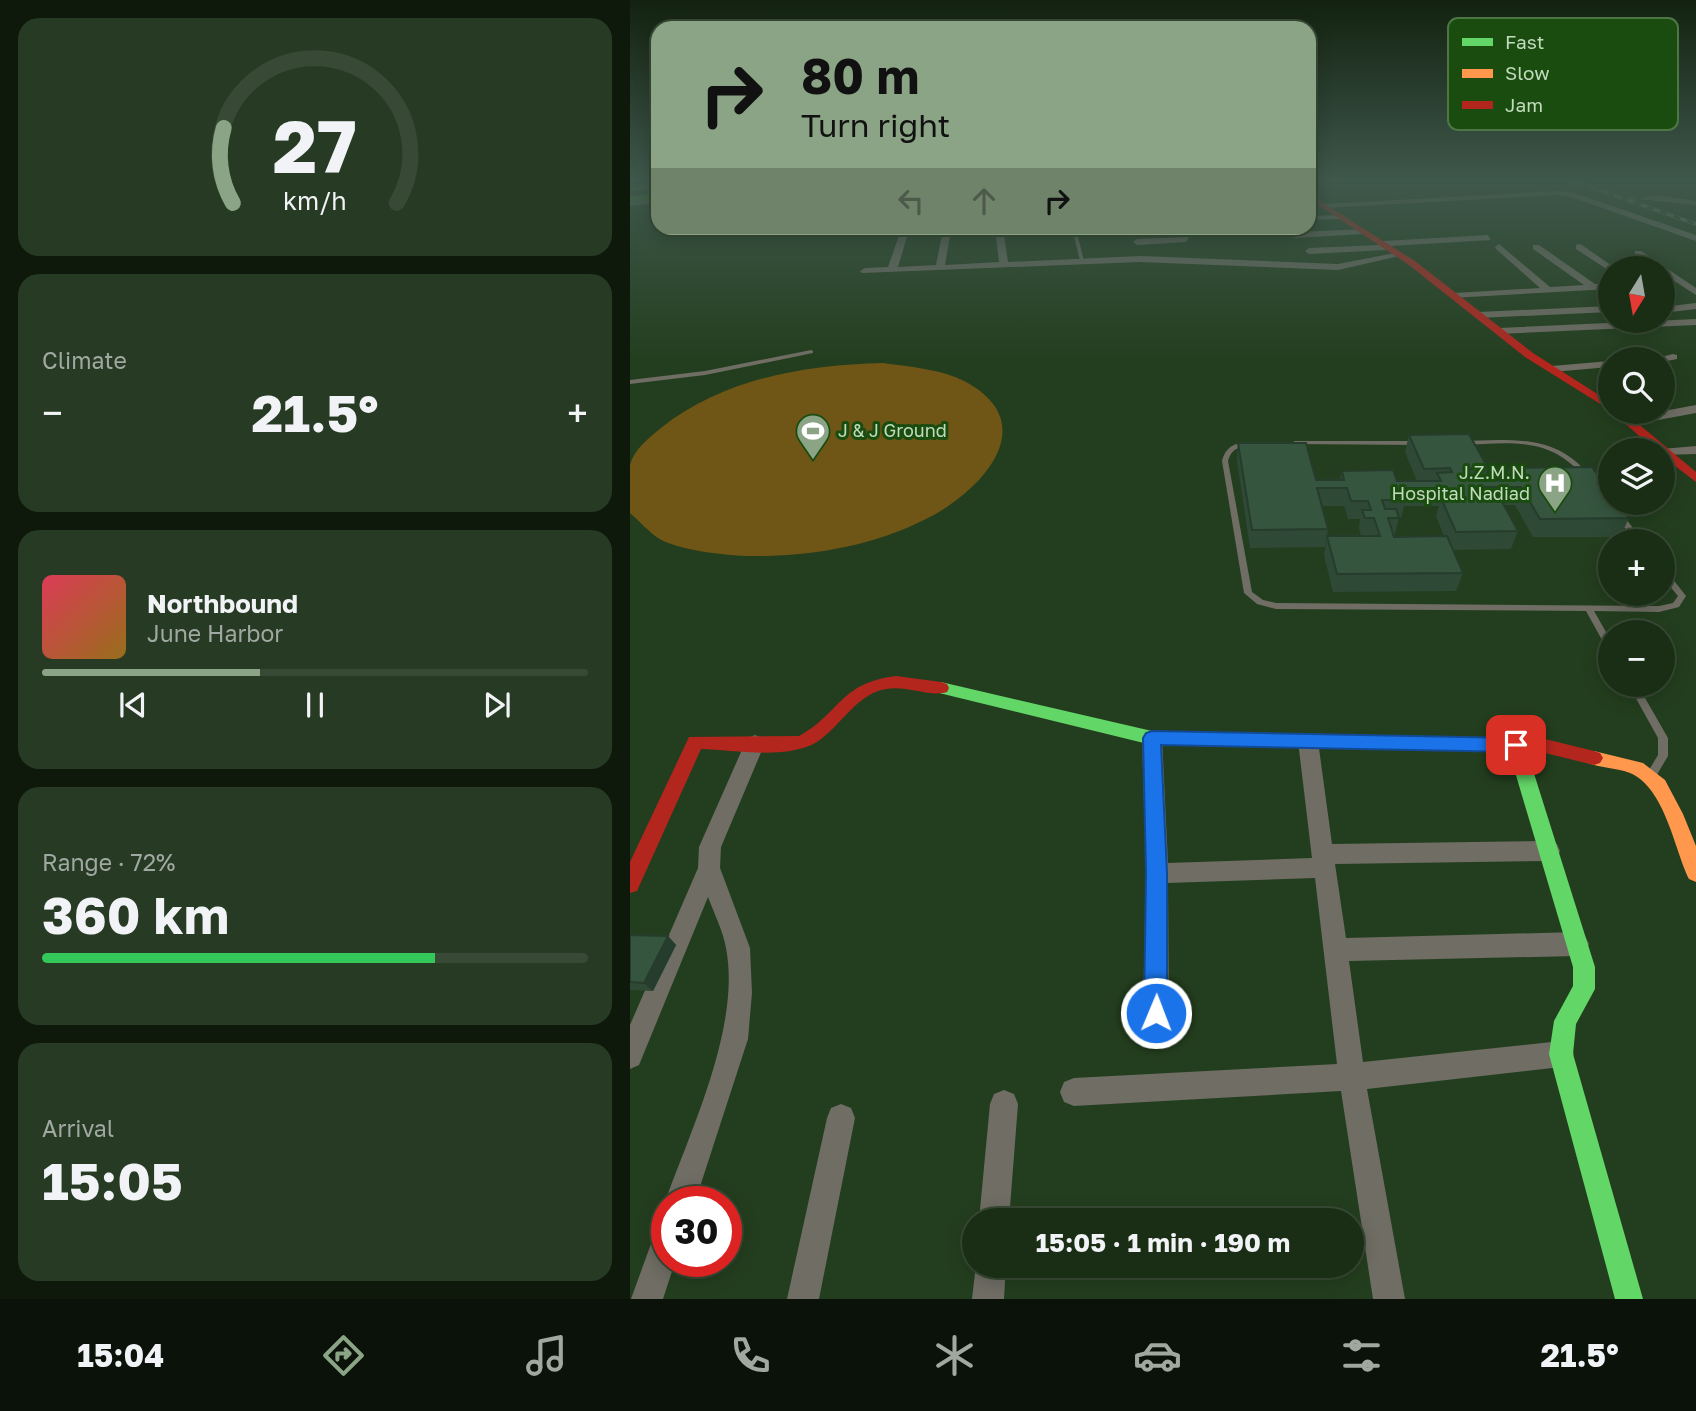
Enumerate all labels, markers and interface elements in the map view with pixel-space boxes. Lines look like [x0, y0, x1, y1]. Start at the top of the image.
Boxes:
legend [1448, 18, 1678, 130]
text: Fast [1505, 30, 1544, 53]
text: 80 m [801, 46, 919, 105]
icon: right [686, 49, 777, 140]
text: Slow [1505, 61, 1550, 84]
text: Jam [1505, 93, 1543, 116]
text: 27 [273, 102, 357, 189]
text: Turn right [801, 106, 950, 144]
icon: left [892, 182, 930, 220]
icon: ahead [965, 182, 1003, 220]
icon: right [1038, 182, 1076, 220]
text: km/h [283, 185, 347, 216]
north arrow [1598, 256, 1675, 332]
map controls [1598, 256, 1675, 697]
text: Climate [42, 346, 127, 374]
button: search [1598, 347, 1675, 424]
text: 21.5° [251, 381, 379, 443]
text: − [42, 390, 63, 435]
text: + [567, 390, 588, 435]
sports icon: J & J Ground [794, 412, 832, 461]
place label: J & J Ground [838, 419, 947, 441]
button: layers [1598, 438, 1675, 515]
place label: J.Z.M.N. Hospital Nadiad [1391, 461, 1530, 504]
hospital icon: J.Z.M.N. Hospital Nadiad [1536, 464, 1574, 513]
button: + [1598, 529, 1675, 606]
text: Northbound [147, 588, 298, 619]
text: June Harbor [147, 619, 283, 647]
button: − [1598, 620, 1675, 697]
icon: previous [114, 686, 152, 724]
icon: pause [296, 686, 334, 724]
icon: next [478, 686, 516, 724]
pin [1486, 715, 1546, 775]
icon: arrive [1497, 726, 1535, 764]
text: Range · 72% [42, 848, 175, 876]
text: 360 km [42, 883, 229, 945]
position arrow [1119, 976, 1193, 1050]
text: Arrival [42, 1114, 114, 1142]
text: 15:05 [42, 1149, 183, 1211]
speed limit sign: 30 [651, 1186, 742, 1277]
text: 15:05 · 1 min · 190 m [1036, 1227, 1290, 1258]
icon: directions [319, 1331, 368, 1380]
icon: music [522, 1331, 571, 1380]
icon: phone [726, 1331, 775, 1380]
icon: climate [930, 1331, 979, 1380]
icon: car [1133, 1331, 1182, 1380]
icon: filters [1337, 1331, 1386, 1380]
text: 15:04 [77, 1336, 164, 1374]
text: 21.5° [1540, 1336, 1619, 1374]

